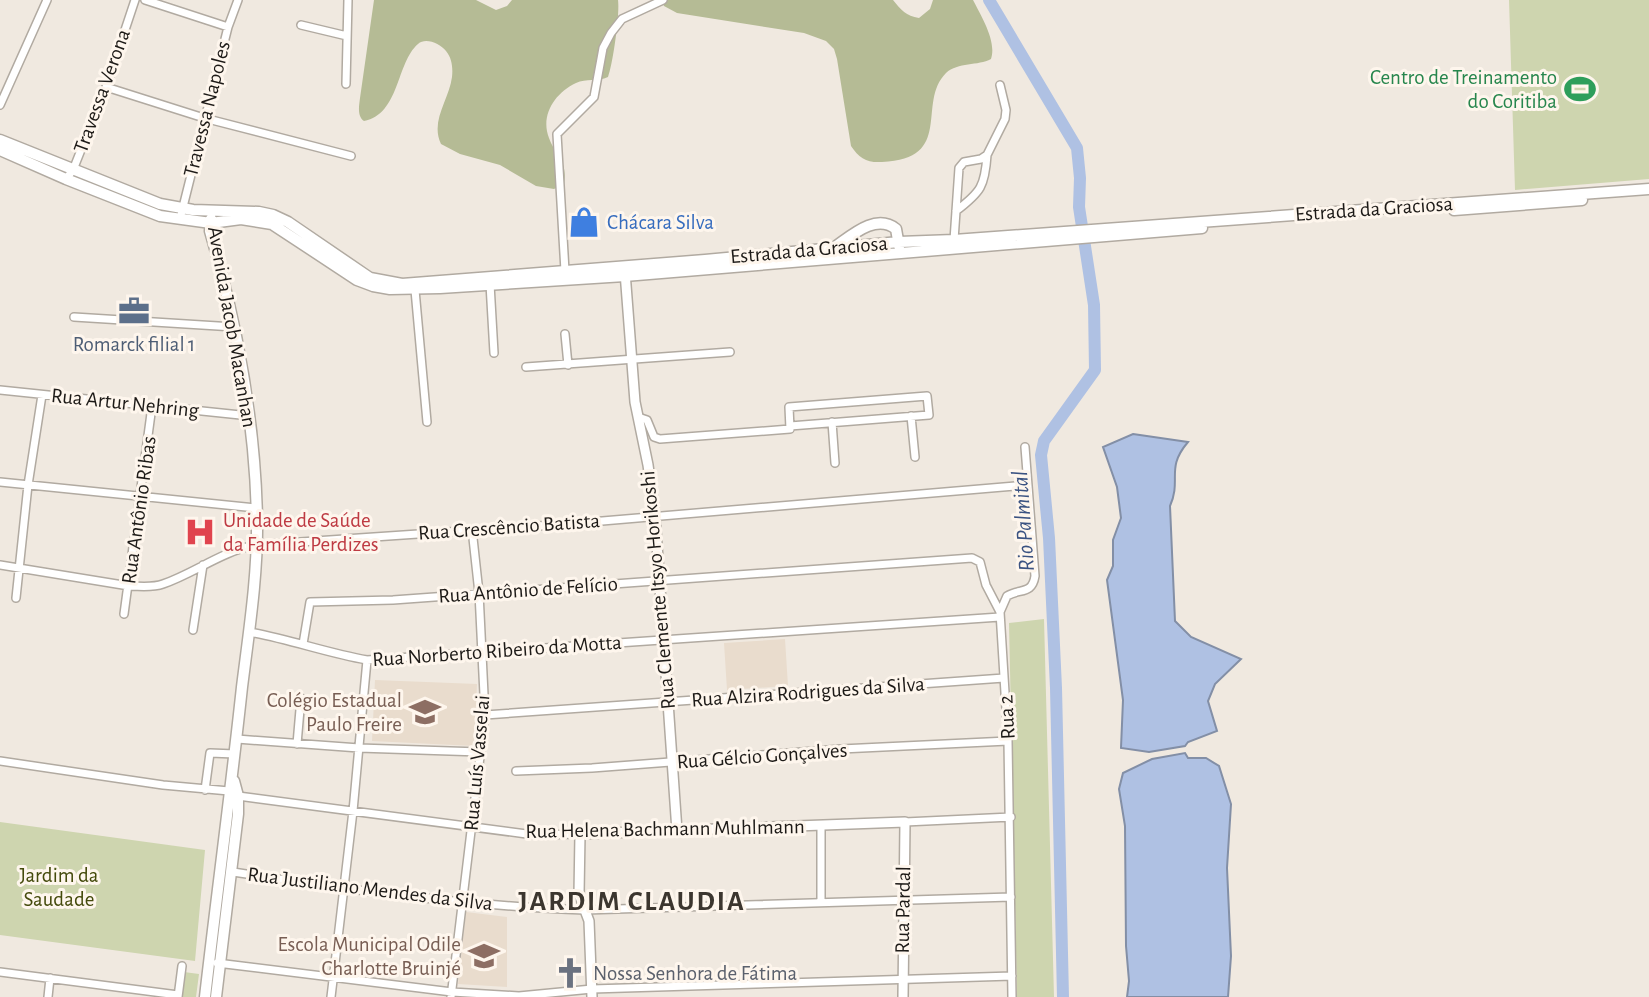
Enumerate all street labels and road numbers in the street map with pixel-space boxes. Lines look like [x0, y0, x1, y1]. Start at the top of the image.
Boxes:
street label: Travessa Verona [70, 26, 134, 156]
street label: Travessa Napoles [180, 39, 234, 179]
street label: Estrada da Graciosa [1294, 193, 1454, 225]
street label: Avenida Jacob Macanhan [204, 225, 260, 429]
street label: Estrada da Graciosa [729, 233, 889, 267]
street label: Rua Artur Nehring [50, 385, 201, 421]
street label: Rua Antônio Ribas [118, 435, 160, 585]
street label: Rua Clemente Itsyo Horikoshi [637, 470, 679, 710]
street label: Rua Crescêncio Batista [417, 510, 601, 544]
street label: Rua Antônio de Felício [438, 573, 618, 607]
street label: Rua Norberto Ribeiro da Motta [372, 632, 623, 670]
street label: Rua Alzira Rodrigues da Silva [690, 673, 926, 711]
street label: Rua Luís Vasselai [461, 694, 493, 832]
street label: Rua 2 [995, 694, 1019, 740]
street label: Rua Gélcio Gonçalves [676, 740, 848, 772]
street label: Rua Helena Bachmann Muhlmann [525, 816, 805, 842]
street label: Rua Justiliano Mendes da Silva [246, 864, 494, 915]
street label: Rua Pardal [892, 866, 914, 954]

